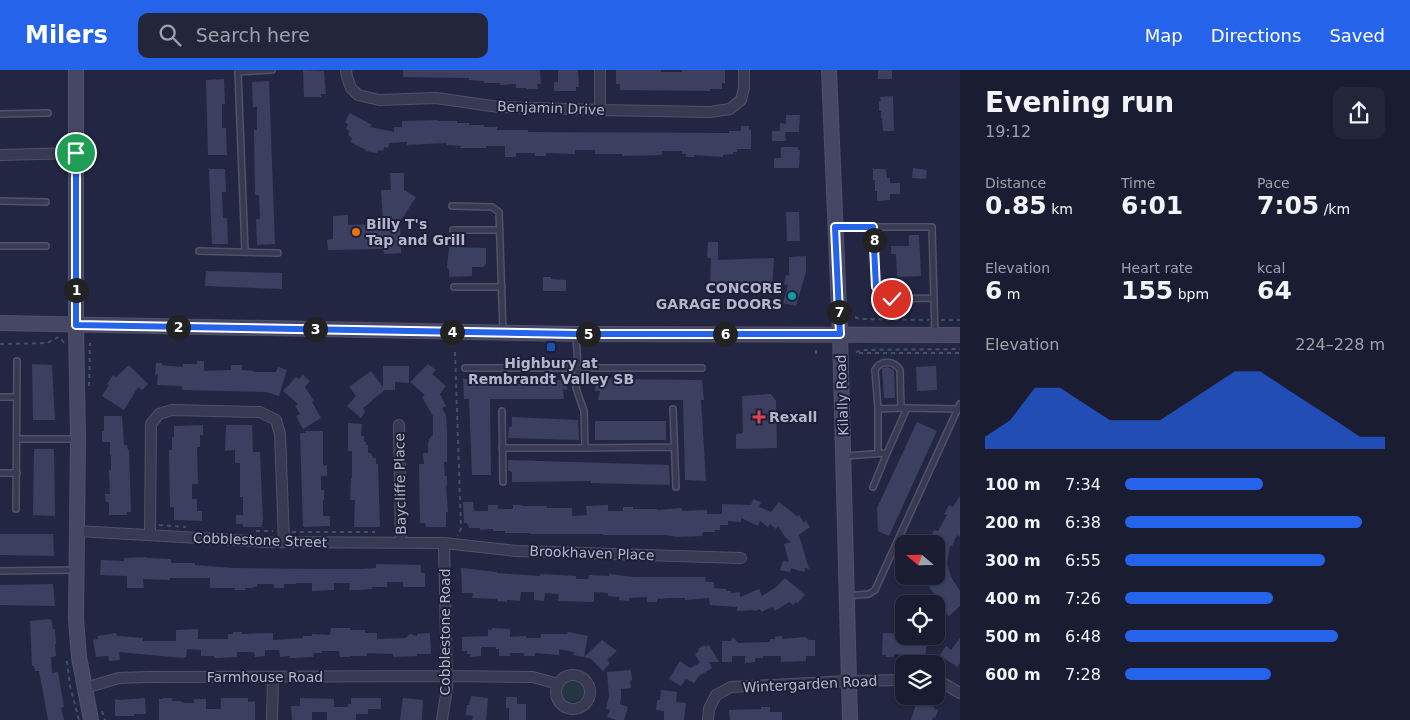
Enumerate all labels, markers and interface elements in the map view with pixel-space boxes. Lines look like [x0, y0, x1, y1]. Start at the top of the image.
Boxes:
search box [138, 13, 488, 58]
text: Milers [25, 21, 108, 49]
icon: search [156, 21, 184, 49]
text: Search here [196, 24, 310, 46]
text: Map [1145, 25, 1183, 46]
text: Directions [1211, 25, 1301, 46]
text: Saved [1329, 25, 1385, 46]
text: Evening run [985, 86, 1174, 119]
button: share [1333, 87, 1385, 139]
street label: Benjamin Drive [497, 98, 605, 118]
text: 19:12 [985, 122, 1031, 141]
pin [55, 132, 97, 174]
icon: arrive [62, 139, 90, 167]
text: Distance [985, 175, 1046, 191]
text: Time [1121, 175, 1155, 191]
text: Pace [1257, 175, 1290, 191]
text: 0.85 [985, 191, 1047, 220]
text: 6:01 [1121, 191, 1183, 220]
text: 7:05 [1257, 191, 1319, 220]
text: km [1047, 201, 1073, 217]
text: /km [1319, 201, 1350, 217]
place label: Billy T's Tap and Grill [366, 216, 465, 248]
marker: Billy T's Tap and Grill [350, 226, 362, 238]
pin: 8 [862, 228, 886, 252]
text: 8 [870, 232, 879, 248]
text: Elevation [985, 260, 1050, 276]
text: Heart rate [1121, 260, 1193, 276]
text: kcal [1257, 260, 1285, 276]
text: 6 [985, 276, 1002, 305]
text: 155 [1121, 276, 1173, 305]
text: 64 [1257, 276, 1292, 305]
pin: 1 [64, 278, 88, 302]
pin [871, 278, 913, 320]
place label: CONCORE GARAGE DOORS [656, 280, 782, 312]
text: 1 [72, 282, 81, 298]
icon: check [878, 285, 906, 313]
text: m [1002, 286, 1021, 302]
text: bpm [1173, 286, 1209, 302]
marker: CONCORE GARAGE DOORS [786, 290, 798, 302]
pin: 7 [826, 300, 852, 324]
text: 7 [835, 304, 844, 320]
pin: 2 [166, 314, 190, 340]
pin: 3 [302, 316, 328, 342]
text: 2 [174, 319, 183, 335]
pin: 4 [440, 320, 464, 344]
text: 3 [311, 321, 320, 337]
pin: 5 [576, 322, 600, 346]
pin: 6 [712, 322, 738, 346]
text: 4 [448, 324, 457, 340]
text: 5 [584, 326, 593, 342]
text: 6 [721, 326, 730, 342]
text: Elevation [985, 335, 1059, 354]
text: 224–228 m [1295, 335, 1385, 354]
marker: Highbury at Rembrandt Valley SB [545, 341, 557, 353]
street label: Kilally Road [833, 354, 851, 436]
place label: Highbury at Rembrandt Valley SB [468, 355, 634, 387]
place label: Rexall [769, 409, 817, 425]
marker: Rexall [753, 411, 765, 423]
street label: Baycliffe Place [391, 433, 409, 535]
text: 100 m [985, 475, 1041, 494]
text: 7:34 [1065, 475, 1101, 494]
text: 200 m [985, 513, 1041, 532]
text: 6:38 [1065, 513, 1101, 532]
street label: Cobblestone Street [193, 530, 328, 550]
north arrow [895, 535, 945, 585]
map controls [895, 535, 945, 705]
street label: Brookhaven Place [529, 543, 655, 563]
text: 300 m [985, 551, 1041, 570]
text: 6:55 [1065, 551, 1101, 570]
street label: Cobblestone Road [437, 568, 453, 696]
text: 400 m [985, 589, 1041, 608]
text: 7:26 [1065, 589, 1101, 608]
button: locate [895, 595, 945, 645]
text: 500 m [985, 627, 1041, 646]
text: 6:48 [1065, 627, 1101, 646]
button: layers [895, 655, 945, 705]
text: 600 m [985, 665, 1041, 684]
text: 7:28 [1065, 665, 1101, 684]
street label: Farmhouse Road [207, 669, 323, 685]
street label: Wintergarden Road [742, 672, 878, 696]

